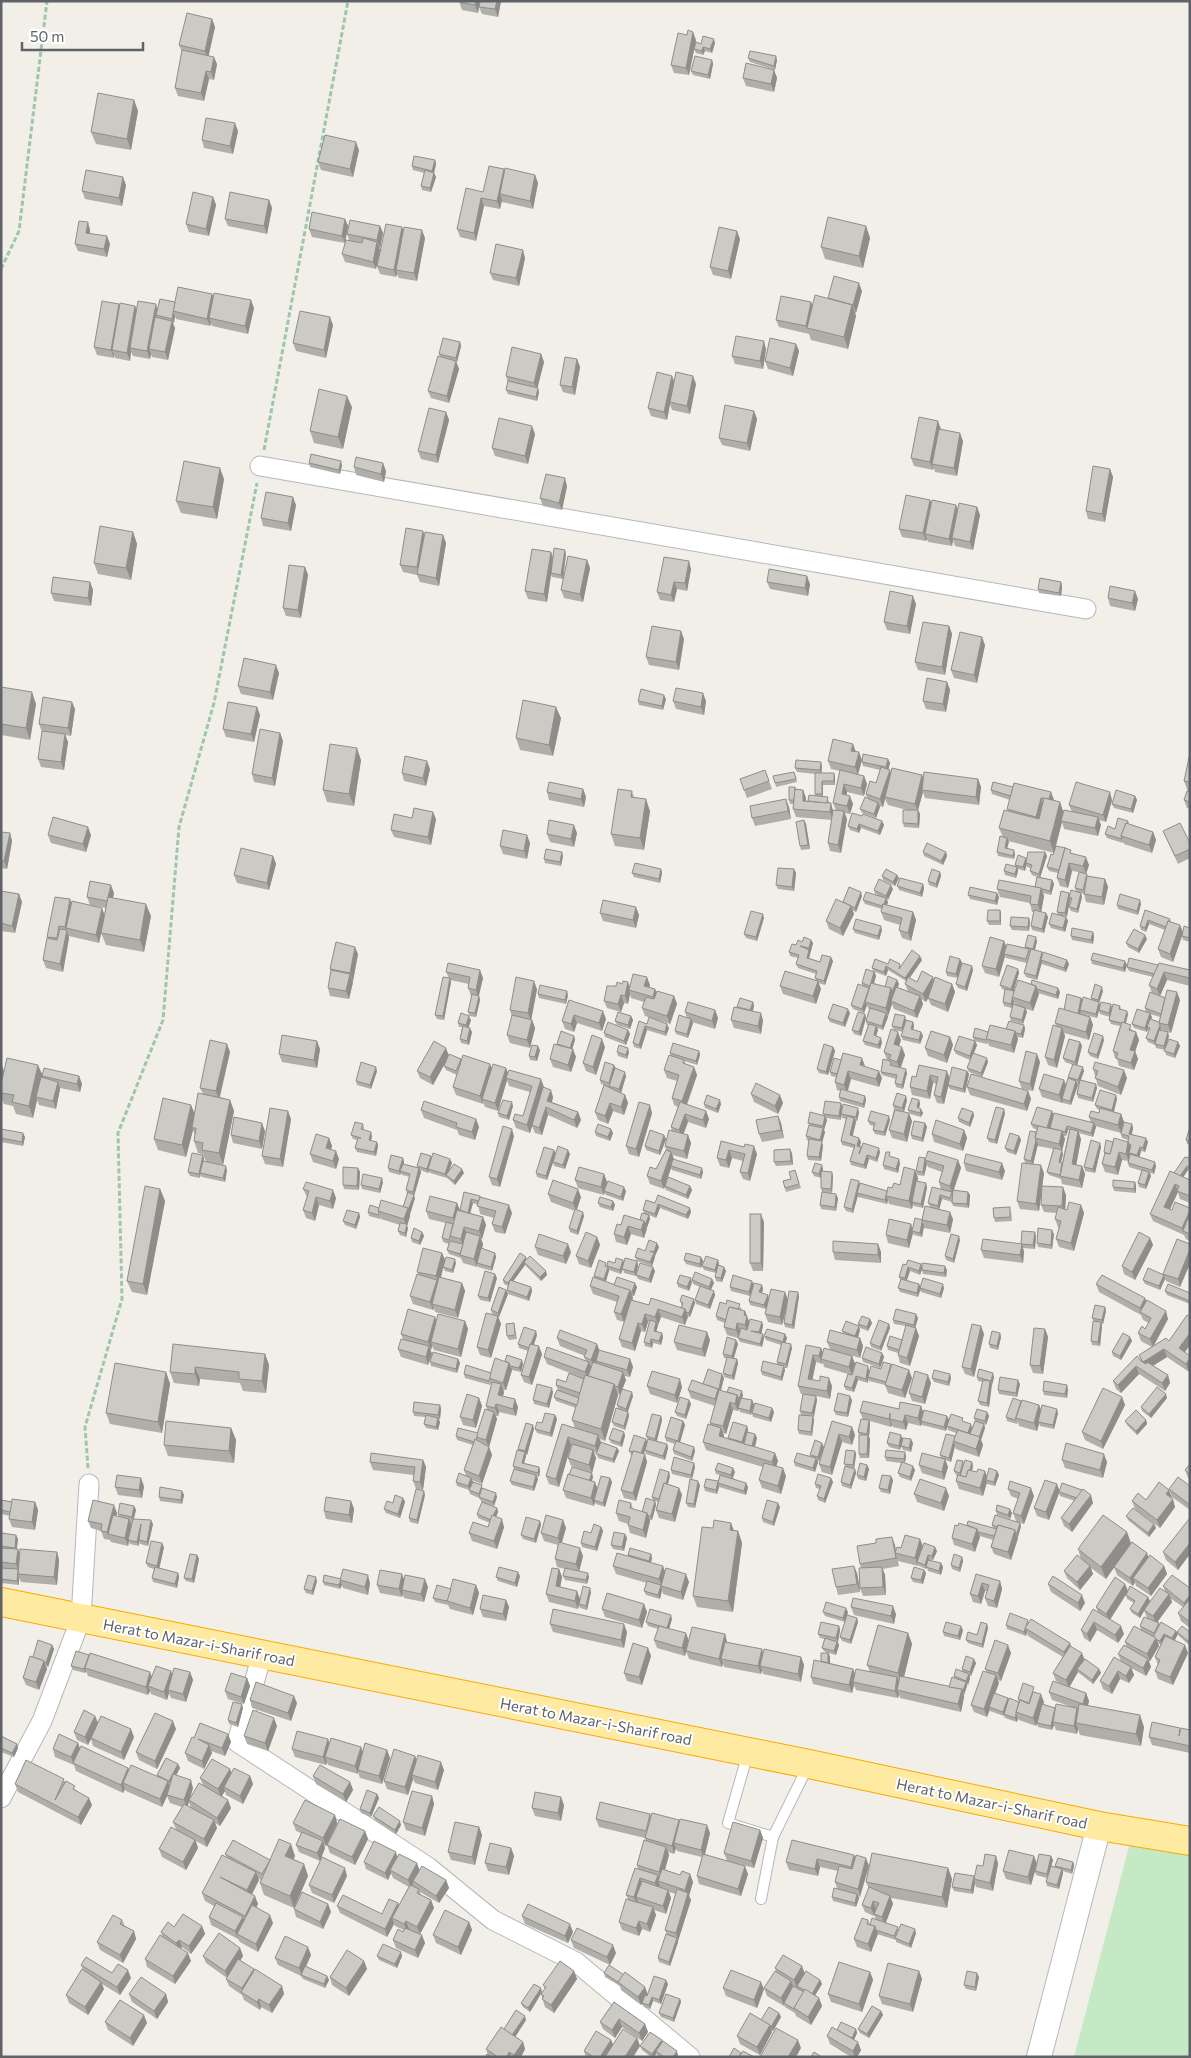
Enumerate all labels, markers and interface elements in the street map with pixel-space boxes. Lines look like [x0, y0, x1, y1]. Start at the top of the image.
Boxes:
scale bar [22, 20, 144, 52]
text: 50 m [30, 27, 64, 45]
street label: Herat to Mazar-i-Sharif road [102, 1615, 296, 1669]
street label: Herat to Mazar-i-Sharif road [499, 1694, 693, 1748]
street label: Herat to Mazar-i-Sharif road [895, 1774, 1089, 1832]

